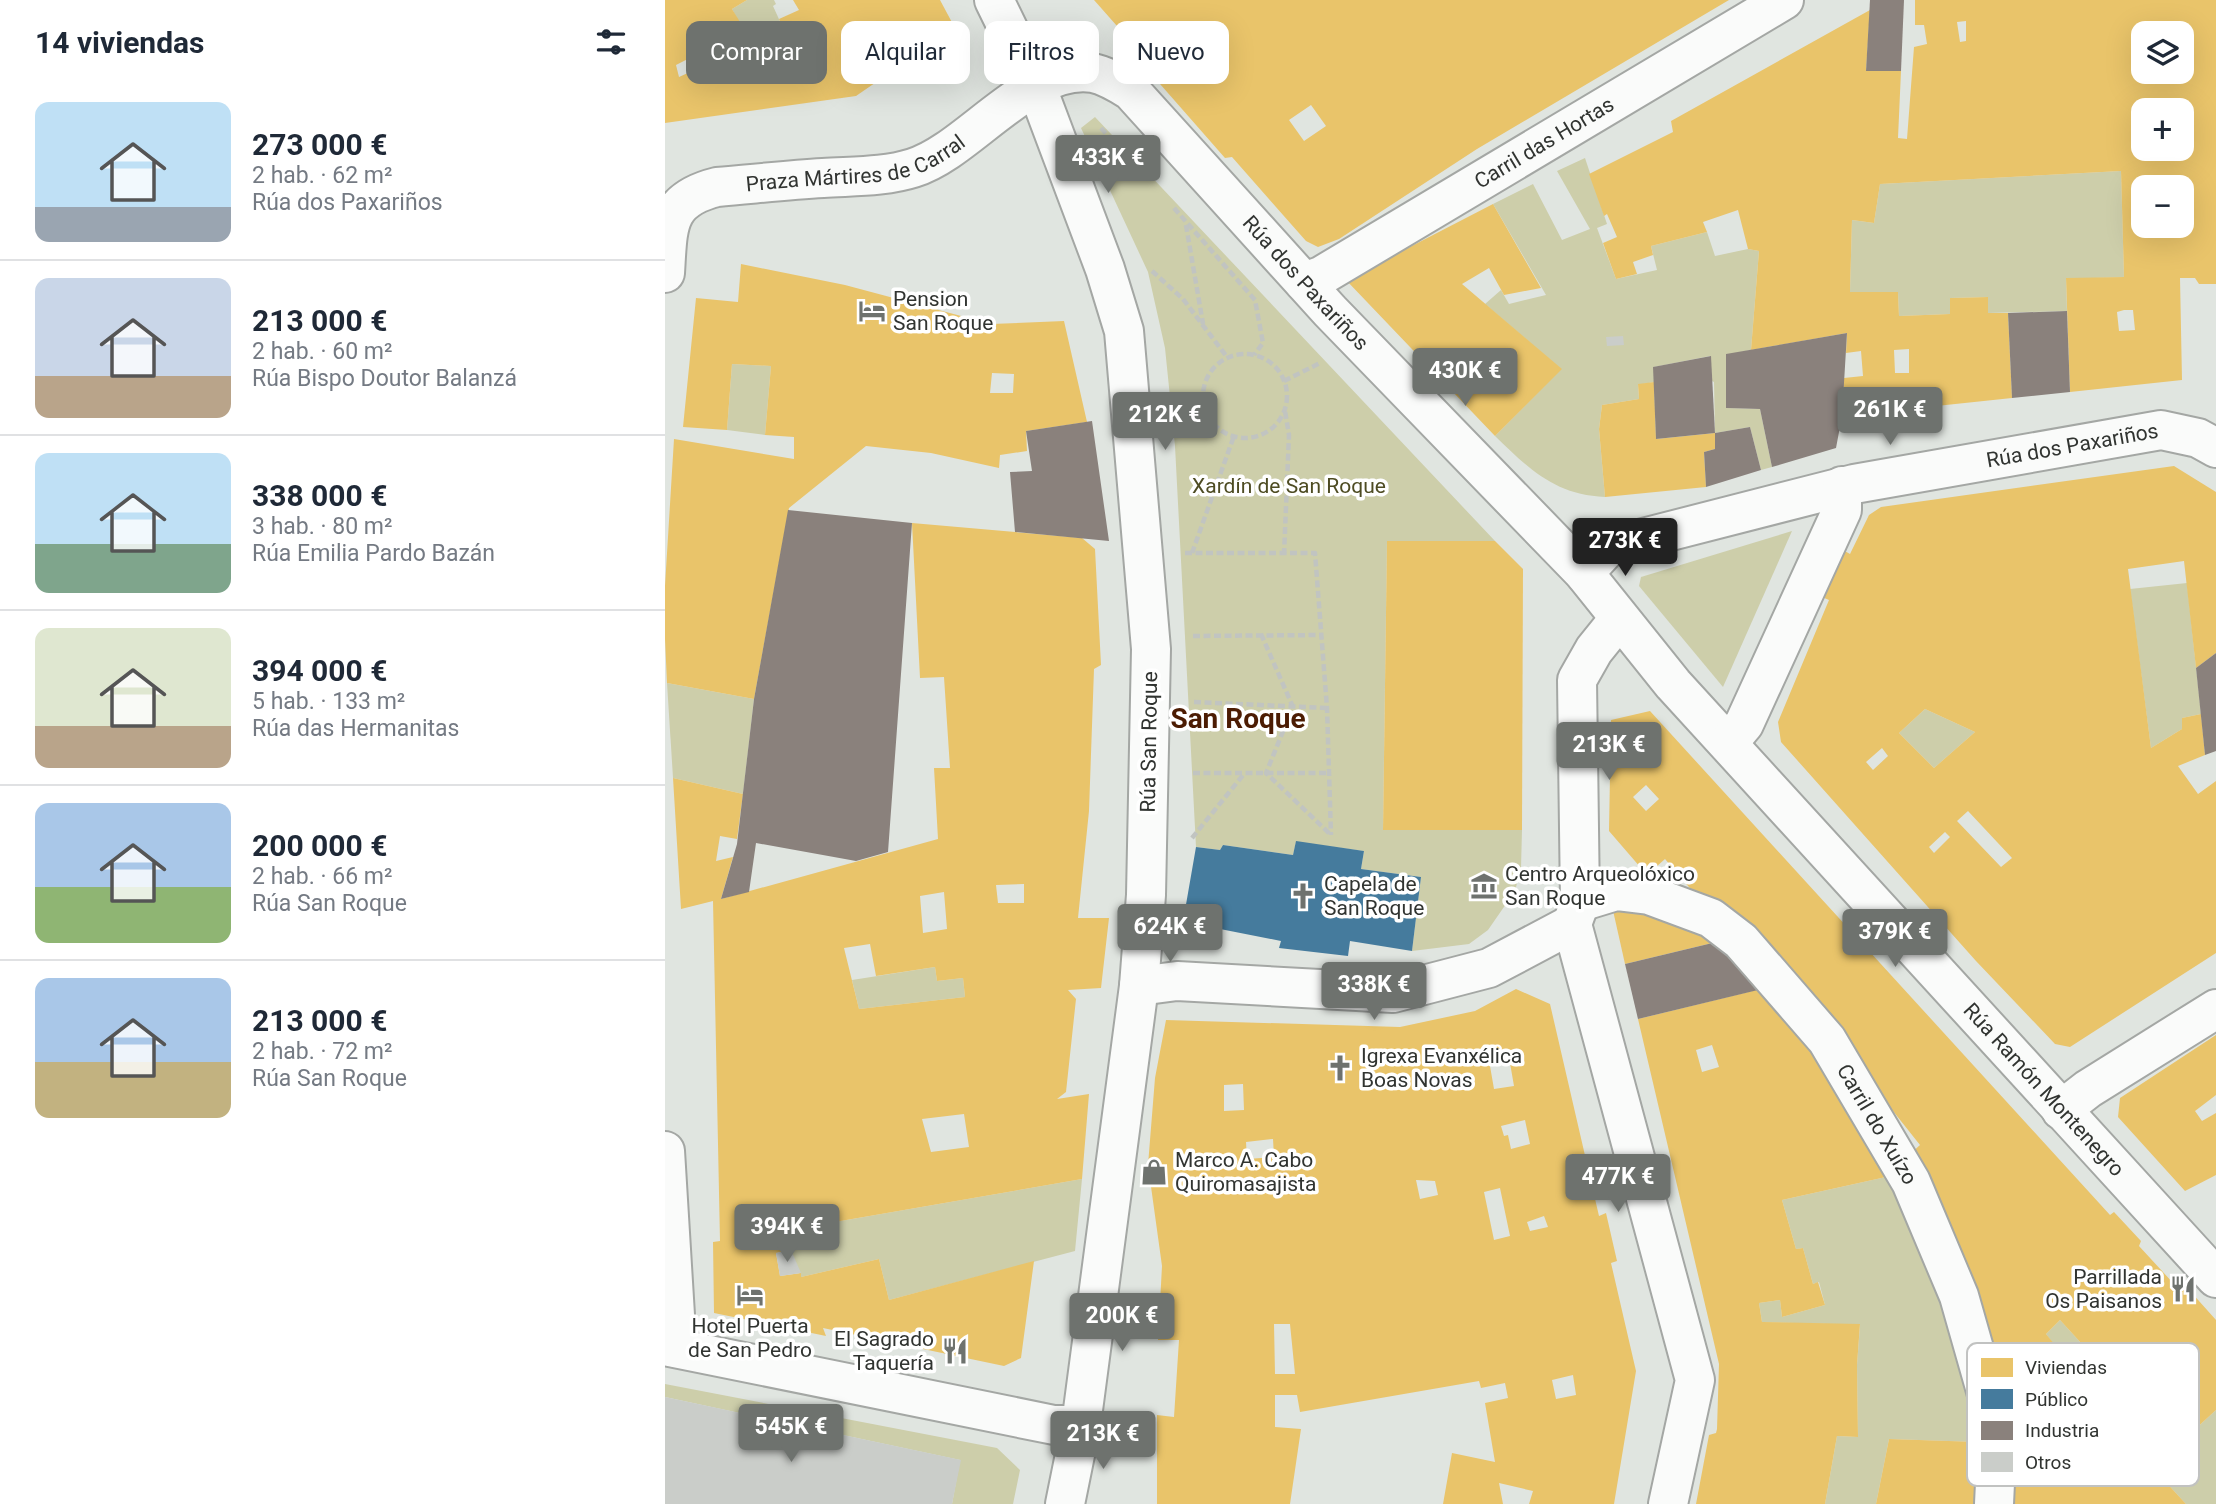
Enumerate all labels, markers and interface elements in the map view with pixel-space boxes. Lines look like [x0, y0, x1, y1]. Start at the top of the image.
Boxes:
chip: Comprar [686, 21, 827, 84]
chip: Alquilar [841, 21, 970, 84]
chip: Filtros [984, 21, 1099, 84]
chip: Nuevo [1113, 21, 1229, 84]
map controls [2131, 21, 2194, 238]
button: layers [2131, 21, 2194, 84]
icon: filters [592, 23, 630, 61]
text: 14 viviendas [35, 25, 205, 60]
street label: Carril das Hortas [1470, 92, 1618, 194]
button: + [2131, 98, 2194, 161]
text: 273 000 € [252, 127, 387, 162]
icon: home [91, 130, 175, 214]
street label: Praza Mártires de Carral [745, 130, 970, 196]
pin: 433K € [1051, 136, 1165, 195]
text: 433K € [1071, 144, 1145, 171]
text: 2 hab. · 62 m² [252, 162, 392, 189]
button: − [2131, 175, 2194, 238]
text: Rúa dos Paxariños [252, 189, 443, 216]
street label: Rúa dos Paxariños [1238, 211, 1373, 355]
place label: Pension San Roque [893, 287, 993, 335]
hotel icon: Pension San Roque [857, 296, 887, 326]
text: 213 000 € [252, 303, 387, 338]
icon: home [91, 306, 175, 390]
text: 2 hab. · 60 m² [252, 338, 392, 365]
pin: 430K € [1408, 348, 1522, 408]
text: 430K € [1428, 357, 1502, 384]
text: Rúa Bispo Doutor Balanzá [252, 365, 517, 392]
pin: 261K € [1833, 388, 1947, 447]
pin: 212K € [1108, 392, 1222, 452]
text: 261K € [1853, 396, 1927, 423]
text: 212K € [1128, 401, 1202, 428]
street label: Rúa dos Paxariños [1984, 419, 2160, 473]
park label: Xardín de San Roque [1192, 474, 1386, 498]
text: 338 000 € [252, 478, 387, 513]
icon: home [91, 481, 175, 565]
text: 3 hab. · 80 m² [252, 513, 392, 540]
pin: 273K € [1568, 518, 1682, 578]
text: 273K € [1588, 527, 1662, 554]
text: Rúa Emilia Pardo Bazán [252, 540, 495, 567]
text: 394 000 € [252, 653, 387, 688]
icon: home [91, 656, 175, 740]
street label: Rúa San Roque [1136, 671, 1162, 813]
text: 5 hab. · 133 m² [252, 688, 405, 715]
district label: San Roque [1170, 702, 1306, 735]
text: Rúa das Hermanitas [252, 715, 459, 742]
pin: 213K € [1552, 722, 1666, 782]
text: 213K € [1572, 731, 1646, 758]
text: 200 000 € [252, 828, 387, 863]
icon: home [91, 831, 175, 915]
place label: Centro Arqueolóxico San Roque [1505, 862, 1695, 910]
text: 2 hab. · 66 m² [252, 863, 392, 890]
museum icon: Centro Arqueolóxico San Roque [1469, 871, 1499, 901]
place label: Capela de San Roque [1324, 872, 1424, 920]
church icon: Capela de San Roque [1288, 881, 1318, 911]
text: Rúa San Roque [252, 890, 407, 917]
pin: 624K € [1113, 904, 1227, 964]
pin: 379K € [1838, 909, 1952, 969]
text: 624K € [1133, 913, 1207, 940]
text: 379K € [1858, 918, 1932, 945]
pin: 338K € [1317, 962, 1431, 1022]
text: 338K € [1337, 971, 1411, 998]
street label: Rúa Ramón Montenegro [1959, 998, 2129, 1181]
text: 213 000 € [252, 1003, 387, 1038]
icon: home [91, 1006, 175, 1090]
text: 2 hab. · 72 m² [252, 1038, 392, 1065]
place label: Igrexa Evanxélica Boas Novas [1361, 1044, 1522, 1092]
church icon: Igrexa Evanxélica Boas Novas [1325, 1053, 1355, 1083]
street label: Carril do Xuízo [1832, 1060, 1922, 1189]
text: Rúa San Roque [252, 1065, 407, 1092]
place label: Marco A. Cabo Quiromasajista [1175, 1148, 1316, 1196]
pin: 477K € [1561, 1154, 1675, 1214]
shop icon: Marco A. Cabo Quiromasajista [1139, 1157, 1169, 1187]
text: 477K € [1581, 1163, 1655, 1190]
pin: 394K € [730, 1204, 844, 1264]
text: 394K € [750, 1213, 824, 1240]
place label: Parrillada Os Paisanos [2045, 1265, 2162, 1313]
restaurant icon: Parrillada Os Paisanos [2168, 1274, 2198, 1304]
hotel icon: Hotel Puerta de San Pedro [735, 1280, 765, 1310]
pin: 200K € [1065, 1294, 1179, 1353]
text: 200K € [1085, 1302, 1159, 1329]
place label: Hotel Puerta de San Pedro [688, 1314, 812, 1362]
place label: El Sagrado Taquería [834, 1327, 934, 1375]
restaurant icon: El Sagrado Taquería [940, 1336, 970, 1366]
legend [1967, 1343, 2199, 1486]
text: Viviendas [2025, 1356, 2107, 1379]
text: Público [2025, 1388, 2088, 1411]
pin: 545K € [734, 1404, 848, 1464]
pin: 213K € [1046, 1412, 1160, 1471]
text: 545K € [754, 1413, 828, 1440]
text: Industria [2025, 1419, 2099, 1442]
text: 213K € [1066, 1420, 1140, 1447]
text: Otros [2025, 1451, 2071, 1474]

